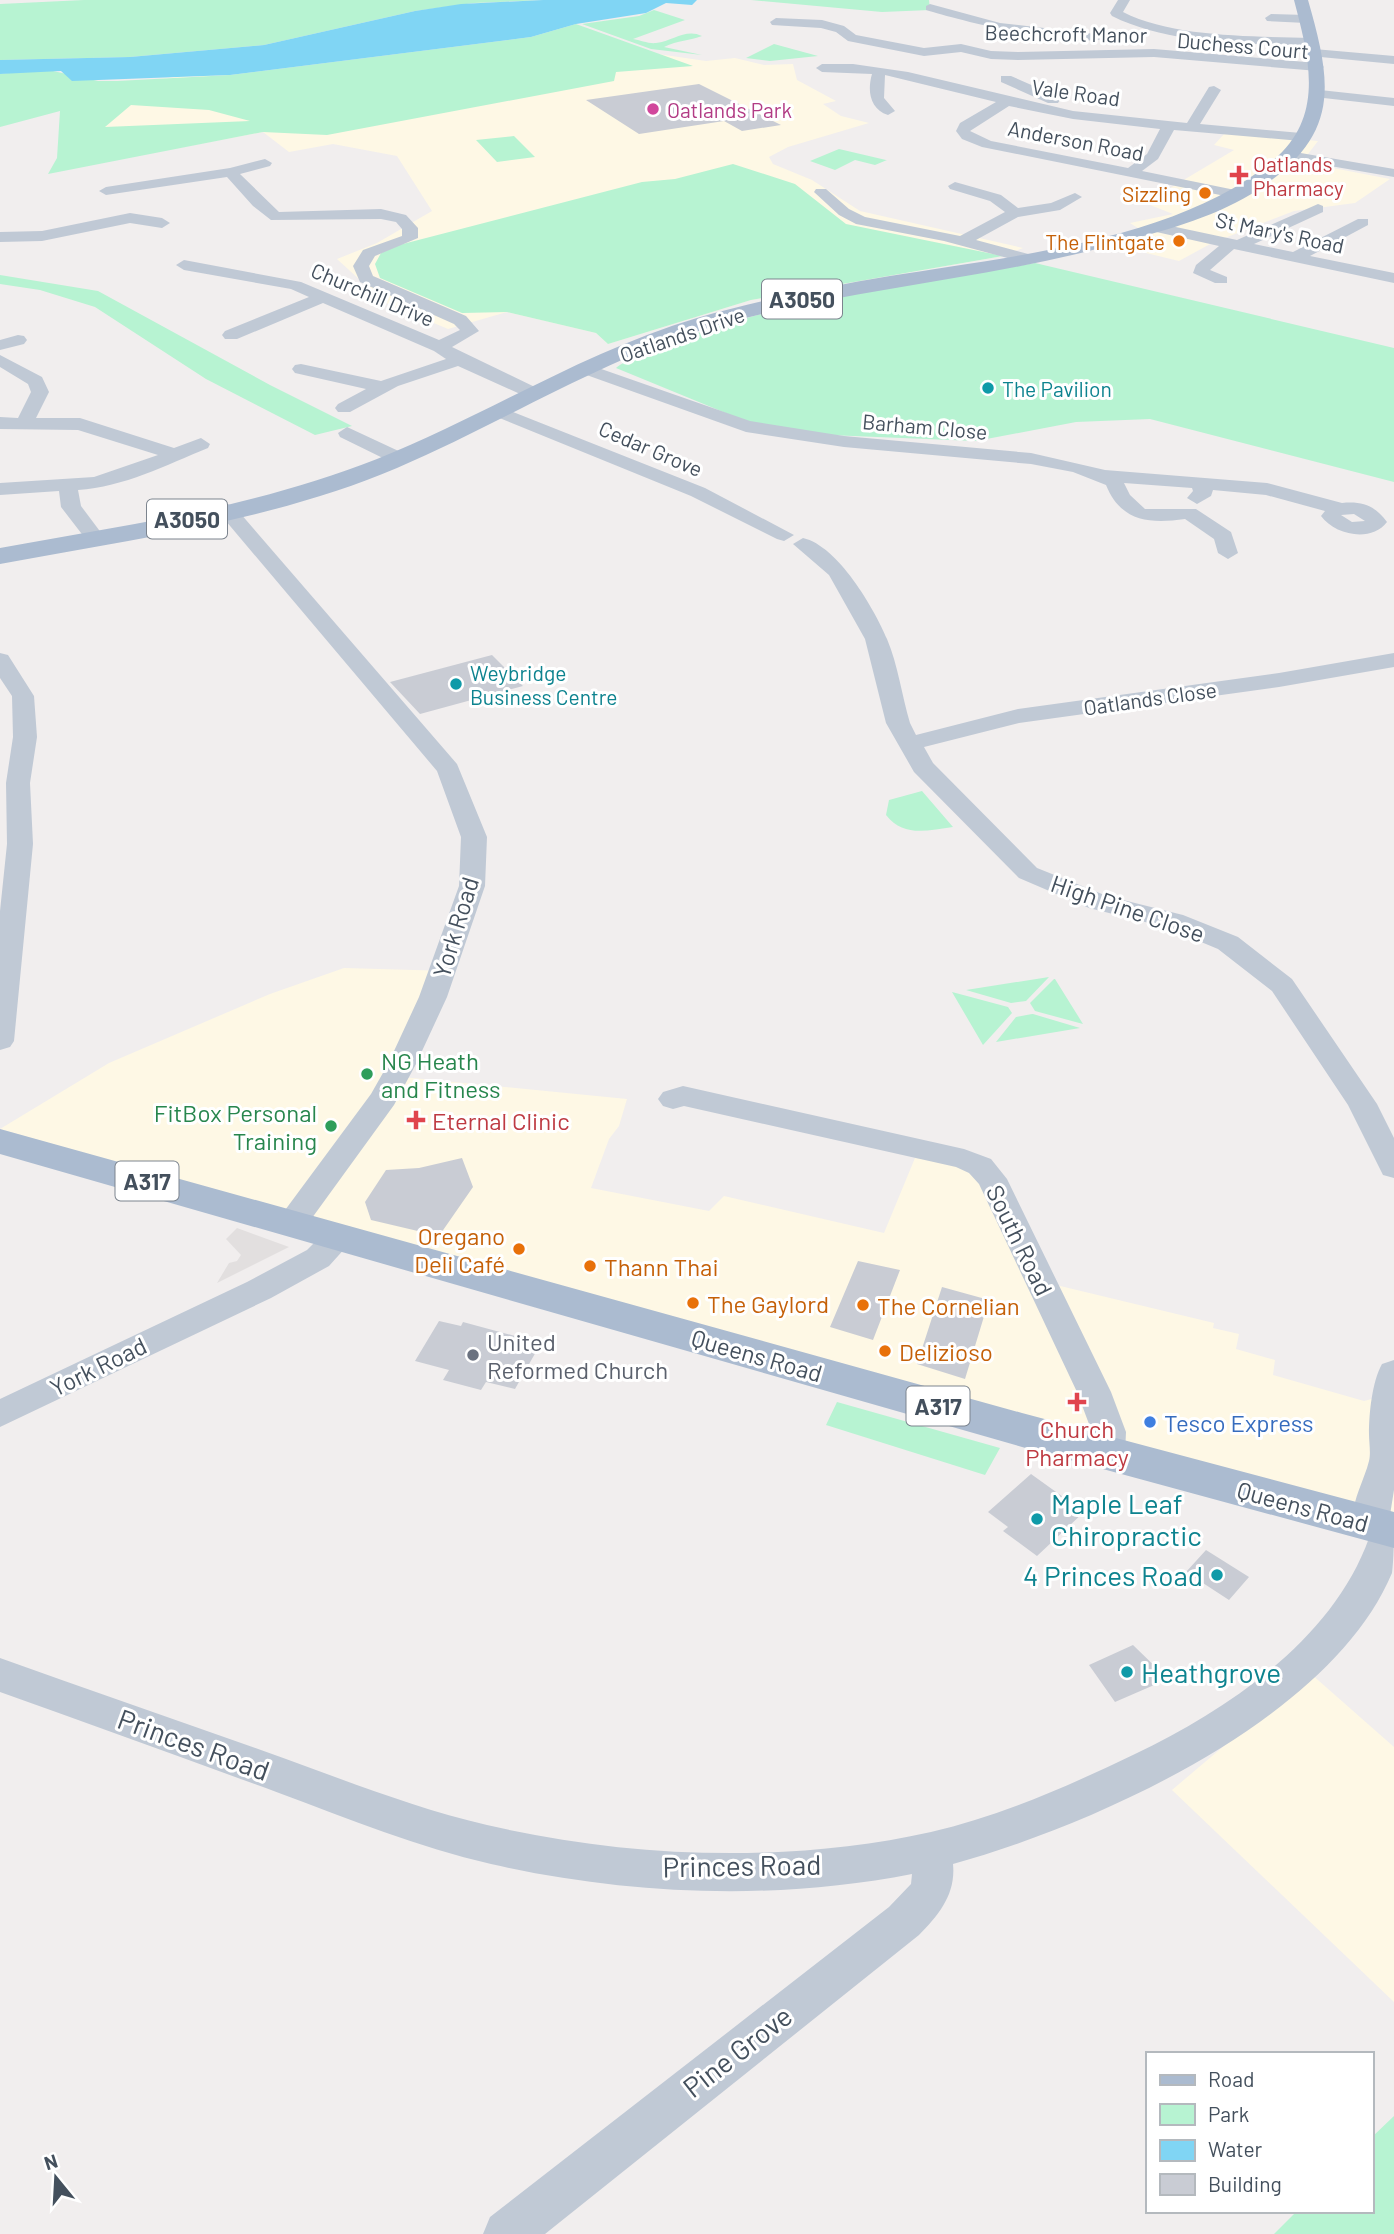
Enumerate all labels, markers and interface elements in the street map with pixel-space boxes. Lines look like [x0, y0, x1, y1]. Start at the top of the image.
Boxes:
street label: Beechcroft Manor [984, 19, 1148, 47]
street label: Duchess Court [1176, 27, 1310, 63]
street label: Vale Road [1030, 73, 1122, 111]
place label: Oatlands Park [667, 97, 792, 122]
marker: Oatlands Park [645, 101, 661, 117]
street label: Anderson Road [1006, 115, 1146, 165]
place label: Oatlands Pharmacy [1253, 151, 1344, 200]
marker: Oatlands Pharmacy [1231, 167, 1247, 183]
place label: Sizzling [1122, 181, 1191, 206]
marker: Sizzling [1197, 185, 1213, 201]
street label: St Mary's Road [1213, 206, 1347, 258]
place label: The Flintgate [1045, 229, 1165, 254]
marker: The Flintgate [1171, 233, 1187, 249]
street label: Churchill Drive [308, 257, 438, 331]
road number: A3050 [762, 280, 842, 318]
street label: Oatlands Drive [616, 301, 748, 367]
place label: The Pavilion [1002, 376, 1112, 401]
marker: The Pavilion [980, 380, 996, 396]
street label: Barham Close [861, 408, 989, 444]
street label: Cedar Grove [595, 415, 707, 481]
road number: A3050 [147, 499, 227, 538]
place label: Weybridge Business Centre [470, 660, 617, 709]
marker: Weybridge Business Centre [448, 676, 464, 692]
street label: Oatlands Close [1082, 676, 1218, 720]
street label: High Pine Close [1047, 868, 1209, 948]
street label: York Road [426, 873, 484, 981]
place label: NG Heath and Fitness [381, 1046, 501, 1103]
marker: NG Heath and Fitness [359, 1066, 375, 1082]
place label: FitBox Personal Training [154, 1098, 317, 1155]
place label: Eternal Clinic [432, 1106, 570, 1135]
marker: Eternal Clinic [406, 1110, 426, 1130]
marker: FitBox Personal Training [323, 1118, 339, 1134]
road number: A317 [116, 1162, 178, 1200]
street label: South Road [981, 1180, 1059, 1300]
place label: Oregano Deli Café [414, 1221, 505, 1278]
marker: Oregano Deli Café [511, 1241, 527, 1257]
place label: Thann Thai [604, 1252, 719, 1281]
marker: Thann Thai [582, 1258, 598, 1274]
place label: The Gaylord [707, 1289, 829, 1318]
place label: The Cornelian [877, 1291, 1020, 1320]
marker: The Gaylord [685, 1295, 701, 1311]
marker: The Cornelian [855, 1297, 871, 1313]
street label: Queens Road [688, 1323, 826, 1387]
place label: United Reformed Church [487, 1327, 668, 1384]
street label: York Road [45, 1330, 151, 1402]
place label: Delizioso [899, 1337, 993, 1366]
marker: Delizioso [877, 1343, 893, 1359]
marker: United Reformed Church [465, 1347, 481, 1363]
road number: A317 [906, 1386, 970, 1426]
marker: Church Pharmacy [1069, 1394, 1085, 1410]
place label: Tesco Express [1164, 1408, 1314, 1437]
place label: Church Pharmacy [1025, 1414, 1129, 1471]
marker: Tesco Express [1142, 1414, 1158, 1430]
street label: Queens Road [1234, 1475, 1372, 1537]
place label: Maple Leaf Chiropractic [1051, 1486, 1202, 1552]
marker: Maple Leaf Chiropractic [1029, 1511, 1045, 1527]
place label: 4 Princes Road [1023, 1558, 1203, 1592]
marker: 4 Princes Road [1209, 1567, 1225, 1583]
place label: Heathgrove [1141, 1655, 1281, 1689]
marker: Heathgrove [1119, 1664, 1135, 1680]
street label: Princes Road [114, 1701, 274, 1787]
street label: Princes Road [662, 1847, 822, 1883]
street label: Pine Grove [676, 1998, 798, 2104]
legend [1146, 2052, 1373, 2213]
text: Road [1208, 2066, 1254, 2091]
text: Park [1208, 2101, 1249, 2126]
text: Water [1208, 2136, 1263, 2161]
north arrow [21, 2143, 91, 2213]
text: N [41, 2148, 60, 2174]
text: Building [1208, 2171, 1282, 2196]

